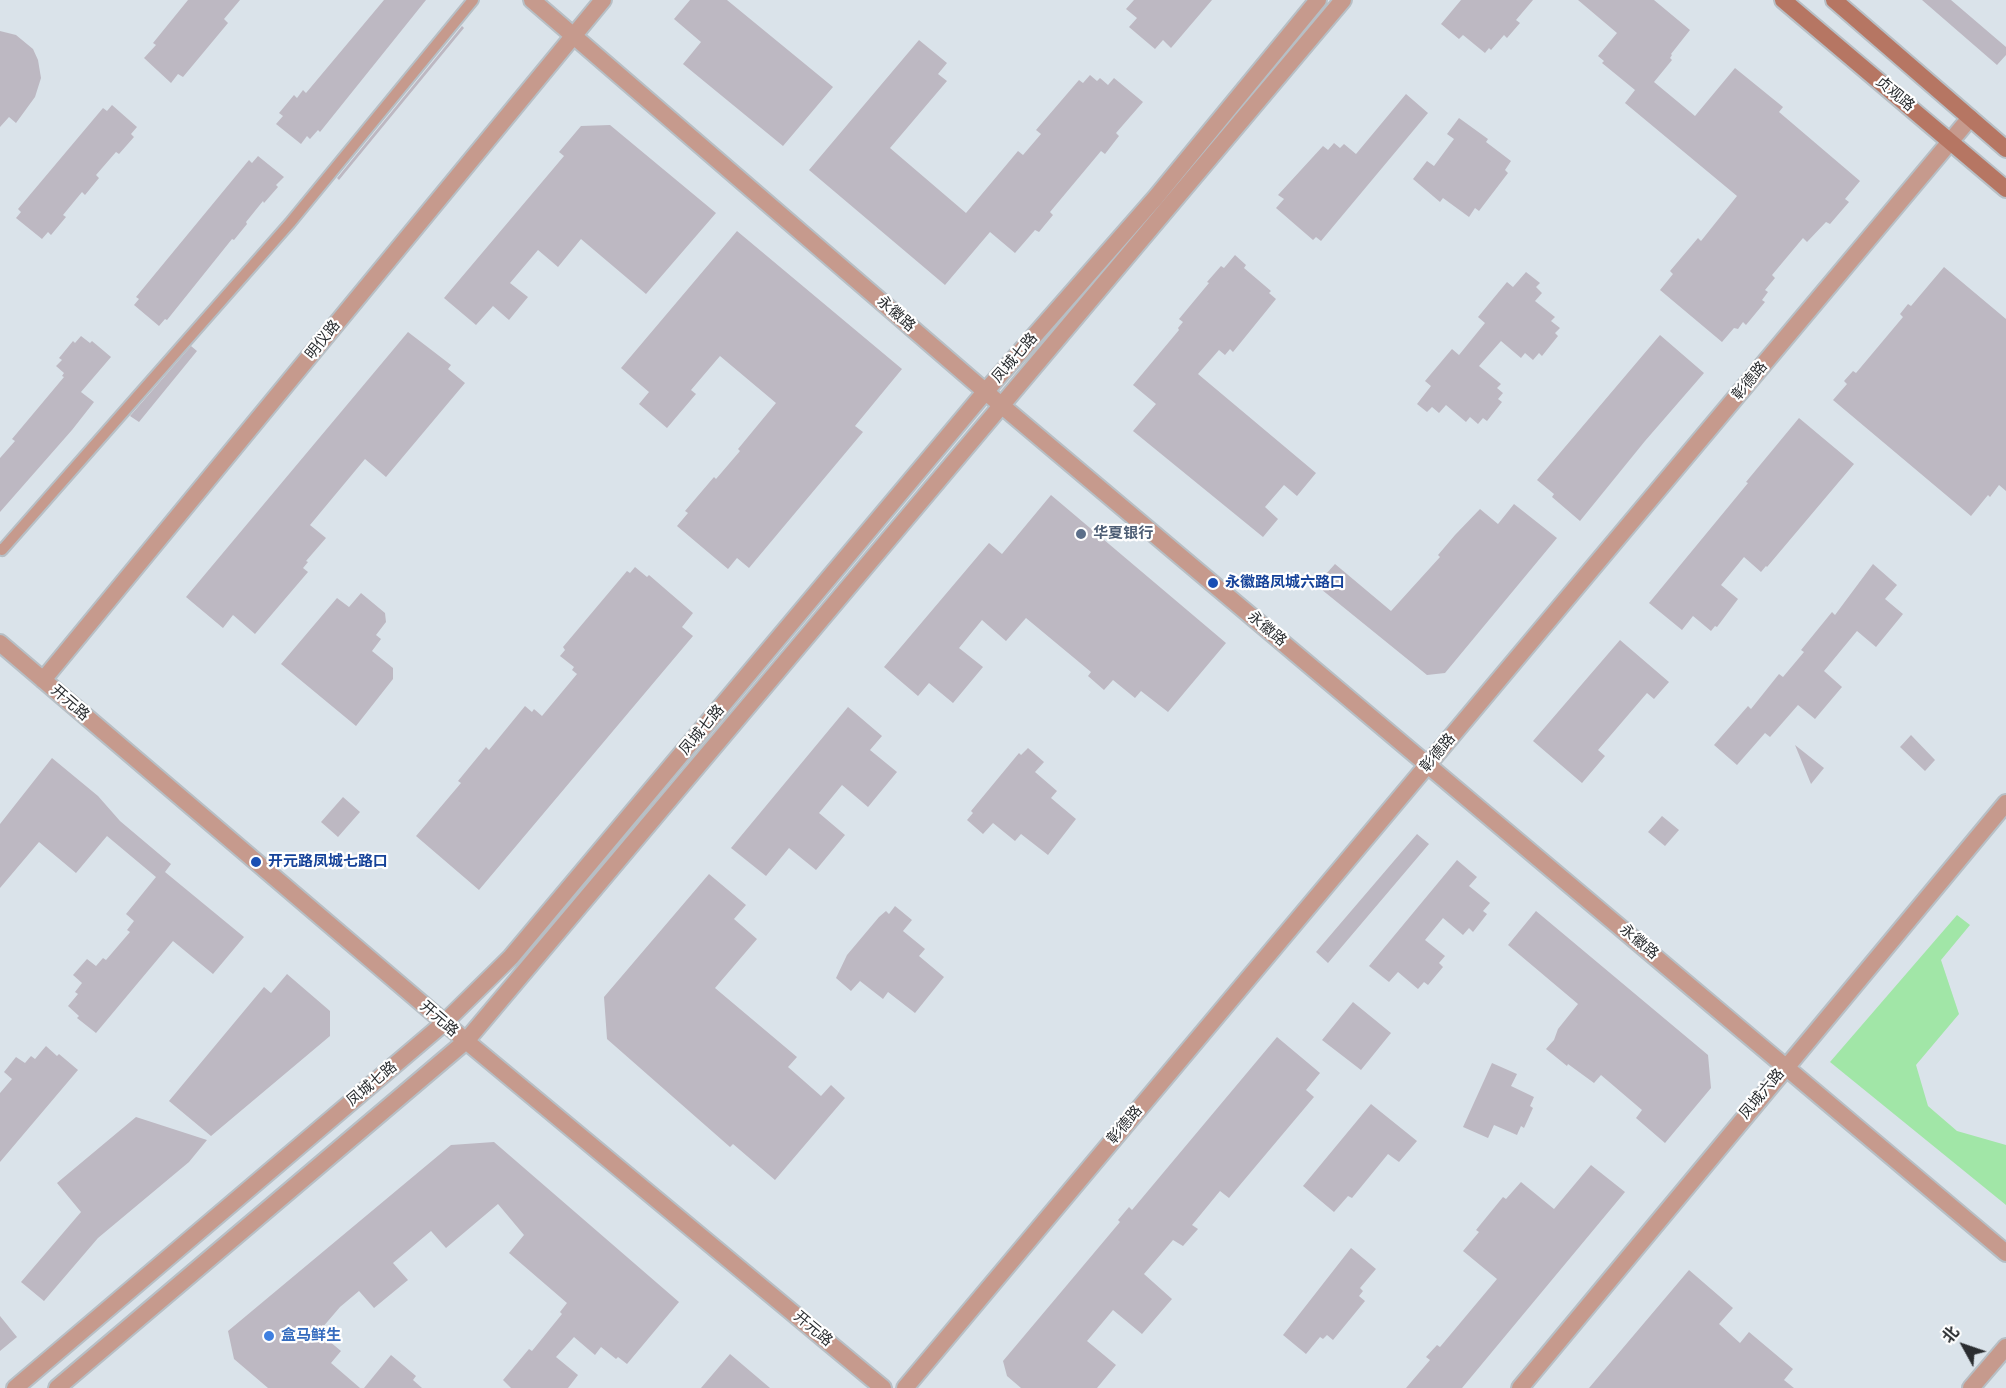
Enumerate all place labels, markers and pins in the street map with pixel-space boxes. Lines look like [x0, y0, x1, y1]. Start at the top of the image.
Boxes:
place label: 华夏银行 [1093, 525, 1153, 543]
marker: 华夏银行 [1074, 527, 1088, 541]
place label: 永徽路凤城六路口 [1225, 574, 1345, 592]
marker: 永徽路凤城六路口 [1206, 576, 1220, 590]
place label: 开元路凤城七路口 [268, 853, 388, 871]
marker: 开元路凤城七路口 [249, 855, 263, 869]
place label: 盒马鲜生 [281, 1327, 341, 1345]
marker: 盒马鲜生 [262, 1329, 276, 1343]

